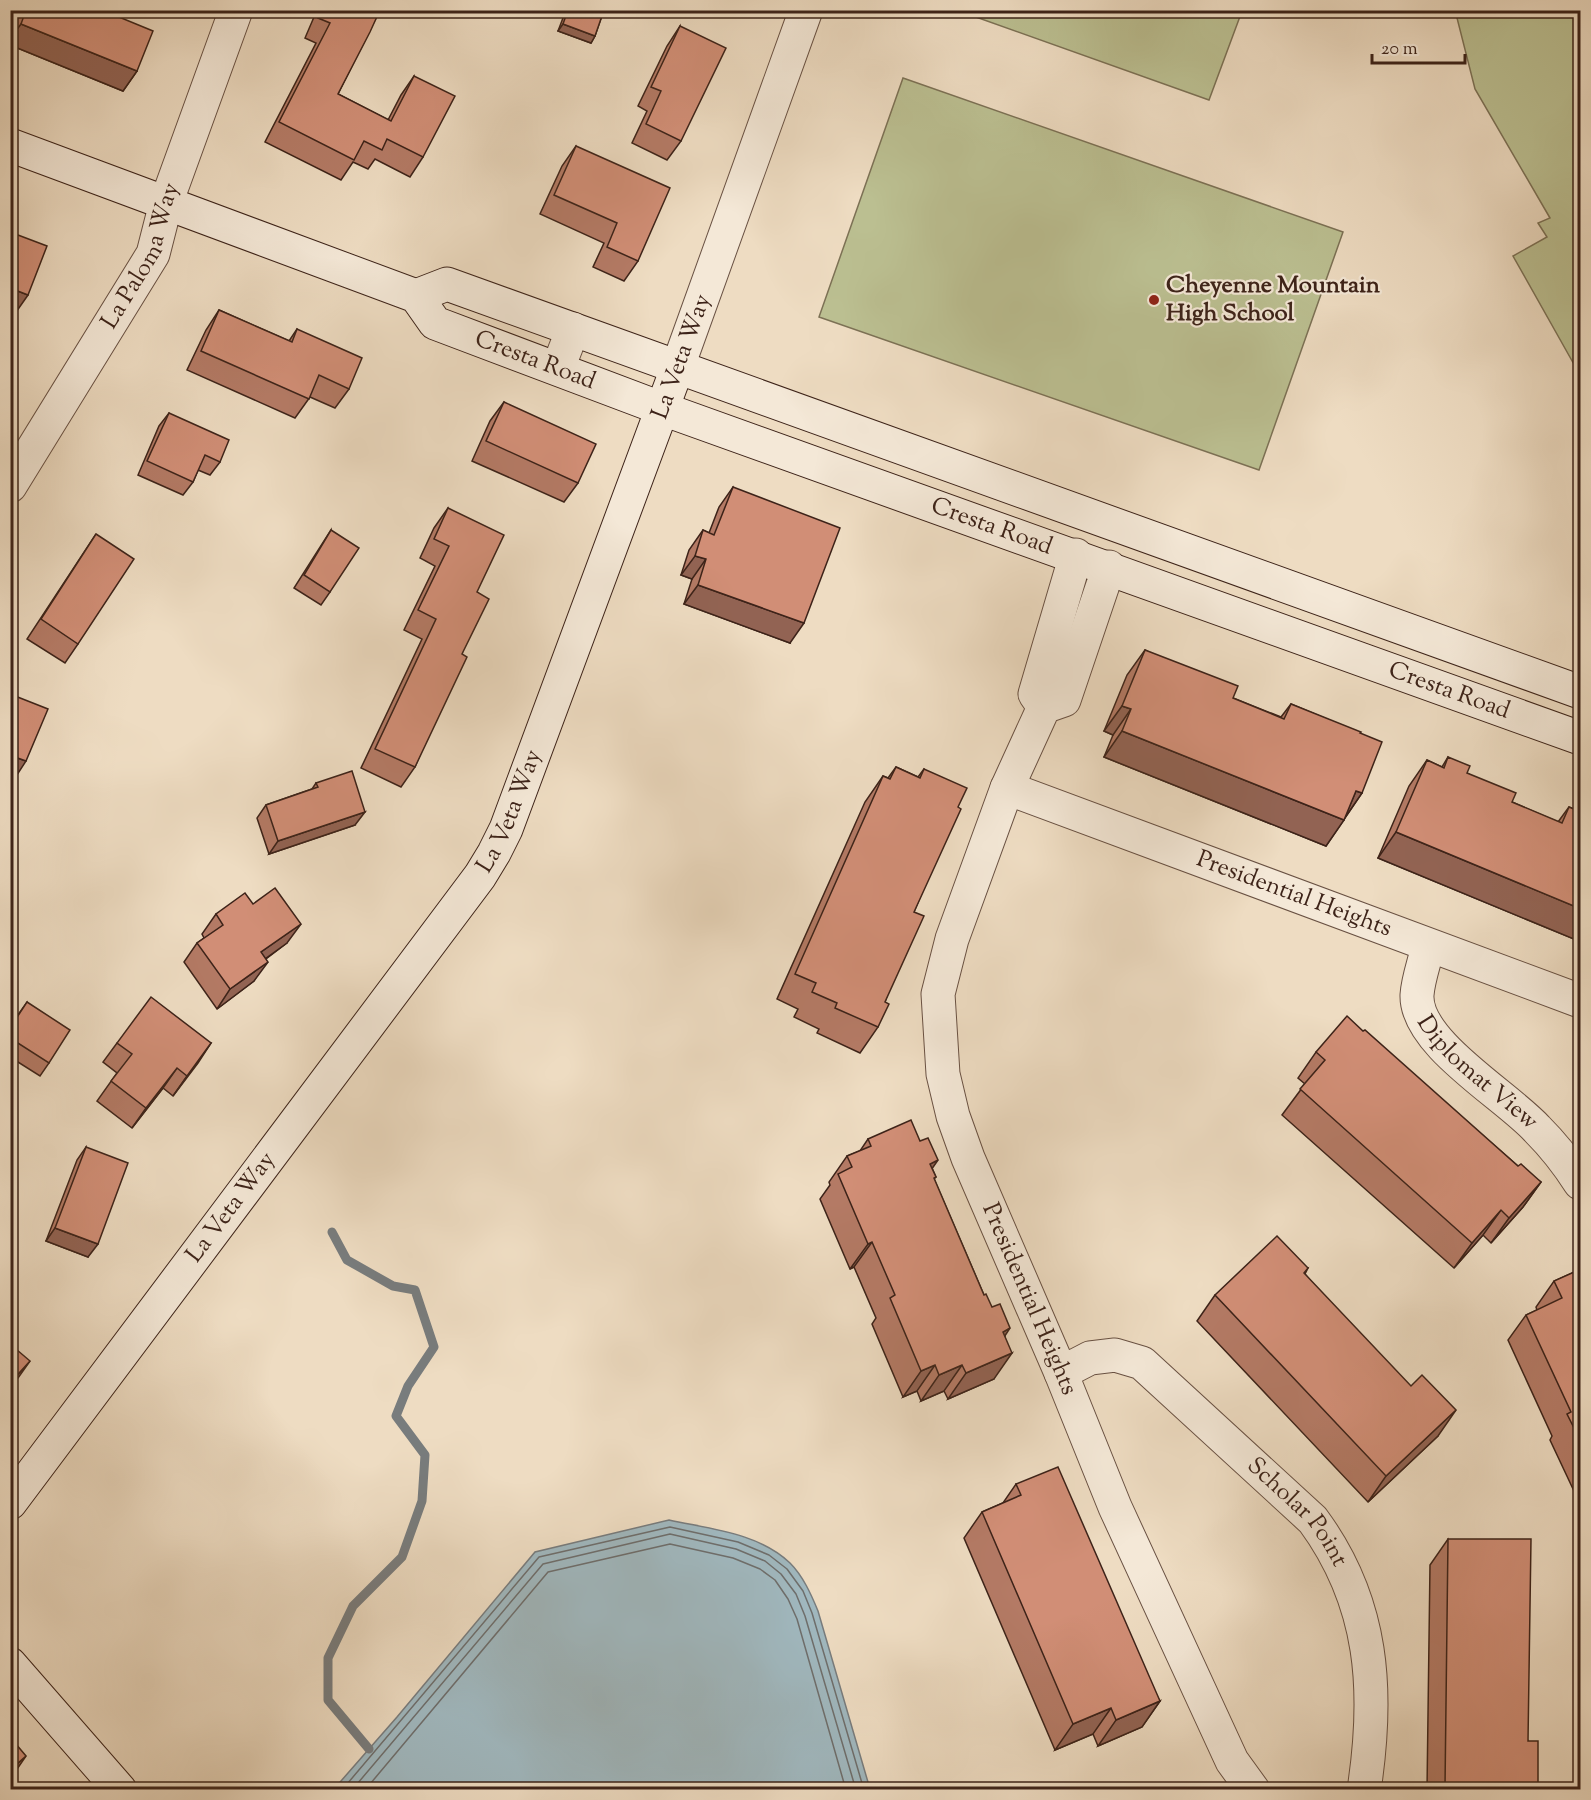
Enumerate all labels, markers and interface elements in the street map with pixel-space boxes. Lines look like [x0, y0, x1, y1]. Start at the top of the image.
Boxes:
scale bar [1372, 27, 1465, 65]
text: 20 m [1381, 37, 1418, 63]
street label: La Paloma Way [93, 178, 189, 336]
place label: Cheyenne Mountain High School [1166, 269, 1381, 331]
street label: La Veta Way [644, 290, 720, 424]
marker: Cheyenne Mountain High School [1147, 293, 1161, 307]
street label: Cresta Road [470, 322, 601, 399]
street label: Cresta Road [926, 489, 1058, 565]
street label: Cresta Road [1384, 654, 1515, 729]
street label: La Veta Way [469, 745, 551, 880]
street label: Presidential Heights [1191, 843, 1396, 946]
street label: Diplomat View [1408, 1009, 1546, 1138]
street label: La Veta Way [178, 1145, 284, 1270]
street label: Presidential Heights [973, 1198, 1085, 1400]
street label: Scholar Point [1239, 1450, 1356, 1573]

